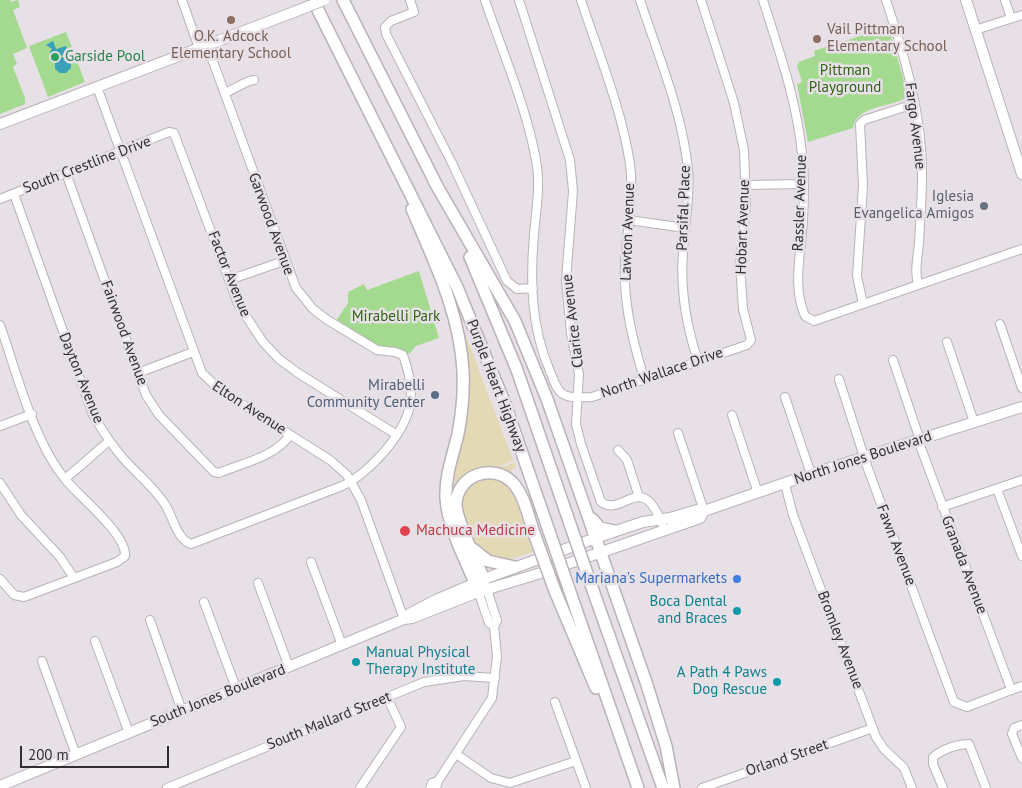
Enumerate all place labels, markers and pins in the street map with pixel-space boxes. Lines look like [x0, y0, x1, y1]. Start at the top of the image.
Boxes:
marker: O.K. Adcock Elementary School [225, 14, 237, 26]
place label: Vail Pittman Elementary School [827, 21, 947, 56]
place label: O.K. Adcock Elementary School [171, 28, 291, 63]
marker: Vail Pittman Elementary School [811, 33, 823, 45]
place label: Garside Pool [65, 48, 145, 66]
marker: Garside Pool [49, 51, 61, 63]
place label: Iglesia Evangelica Amigos [853, 188, 974, 223]
marker: Iglesia Evangelica Amigos [978, 200, 990, 212]
place label: Mirabelli Community Center [307, 377, 425, 412]
marker: Mirabelli Community Center [429, 389, 441, 401]
place label: Machuca Medicine [416, 522, 535, 540]
marker: Machuca Medicine [398, 524, 412, 538]
place label: Mariana's Supermarkets [575, 570, 727, 588]
marker: Mariana's Supermarkets [731, 573, 743, 585]
place label: Boca Dental and Braces [649, 593, 727, 628]
marker: Boca Dental and Braces [731, 605, 743, 617]
place label: Manual Physical Therapy Institute [366, 644, 475, 679]
marker: Manual Physical Therapy Institute [350, 656, 362, 668]
place label: A Path 4 Paws Dog Rescue [677, 664, 767, 699]
marker: A Path 4 Paws Dog Rescue [771, 676, 783, 688]

